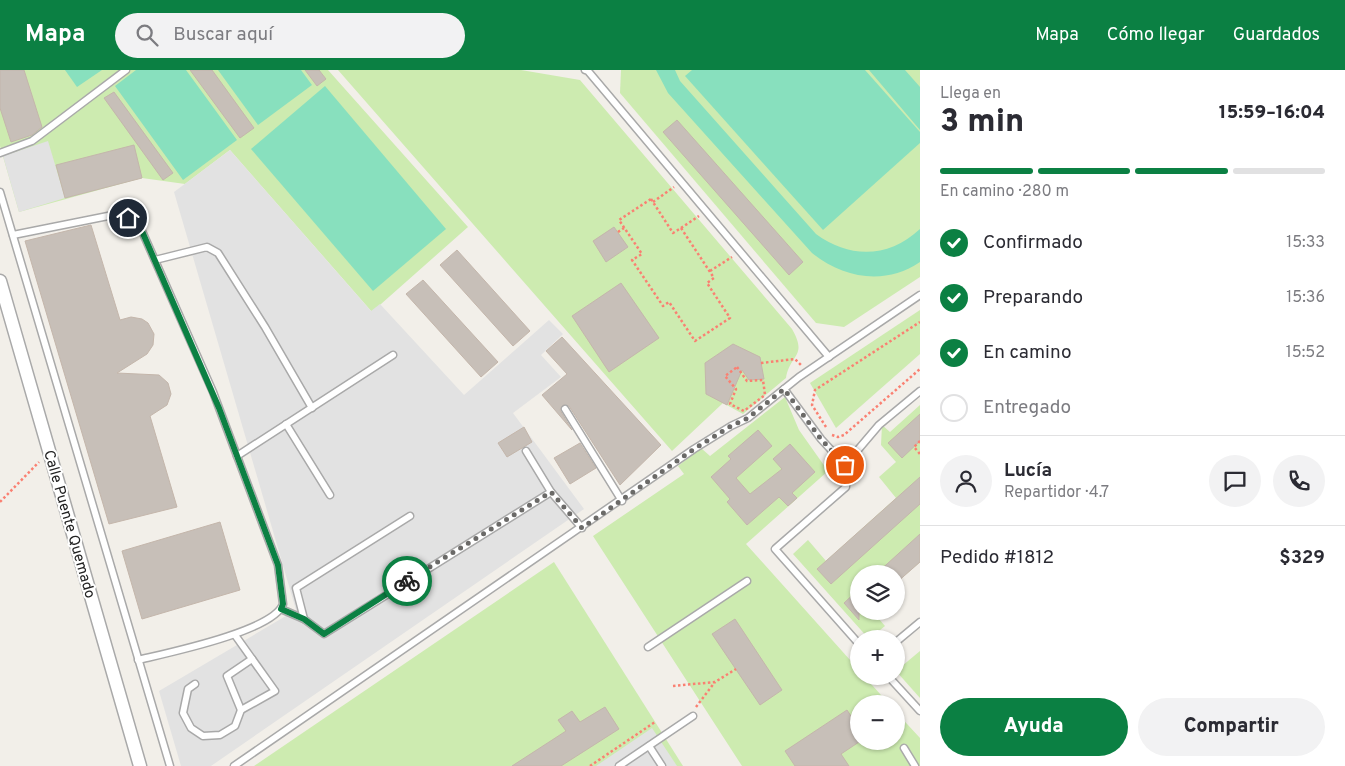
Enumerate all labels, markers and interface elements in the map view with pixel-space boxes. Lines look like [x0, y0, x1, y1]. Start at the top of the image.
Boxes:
search box [115, 13, 465, 58]
text: Mapa [25, 20, 85, 50]
icon: search [133, 21, 161, 49]
text: Buscar aquí [173, 23, 273, 47]
text: Mapa [1035, 24, 1079, 47]
text: Cómo llegar [1107, 24, 1205, 47]
text: Guardados [1233, 24, 1320, 47]
text: Llega en [940, 84, 1001, 104]
text: 15:59–16:04 [1219, 101, 1325, 125]
text: 3 min [940, 103, 1024, 143]
text: En camino · 280 m [940, 182, 1069, 202]
pin [107, 197, 149, 239]
icon: home [114, 204, 142, 232]
icon: check [940, 229, 968, 257]
text: Confirmado [983, 231, 1083, 255]
text: 15:33 [1286, 233, 1325, 253]
icon: check [940, 284, 968, 312]
text: Preparando [983, 286, 1083, 310]
text: 15:36 [1286, 288, 1325, 308]
icon: check [940, 339, 968, 367]
text: En camino [983, 341, 1072, 365]
text: 15:52 [1286, 343, 1325, 363]
text: Entregado [983, 396, 1071, 420]
pin [824, 444, 866, 486]
street label: Calle Puente Quemado [38, 448, 99, 601]
icon: bag [831, 451, 859, 479]
button: person [940, 455, 992, 507]
button: chat [1209, 455, 1261, 507]
button: phone [1273, 455, 1325, 507]
text: Lucía [1004, 459, 1052, 483]
text: Repartidor · 4.7 [1004, 483, 1109, 503]
text: Pedido #1812 [940, 546, 1054, 570]
text: $329 [1279, 546, 1325, 570]
courier [382, 556, 432, 606]
map controls [850, 565, 905, 750]
button: layers [850, 565, 905, 620]
icon: bike [393, 567, 421, 595]
button: + [850, 630, 905, 685]
button: − [850, 695, 905, 750]
button: Ayuda [940, 698, 1128, 756]
button: Compartir [1138, 698, 1325, 756]

